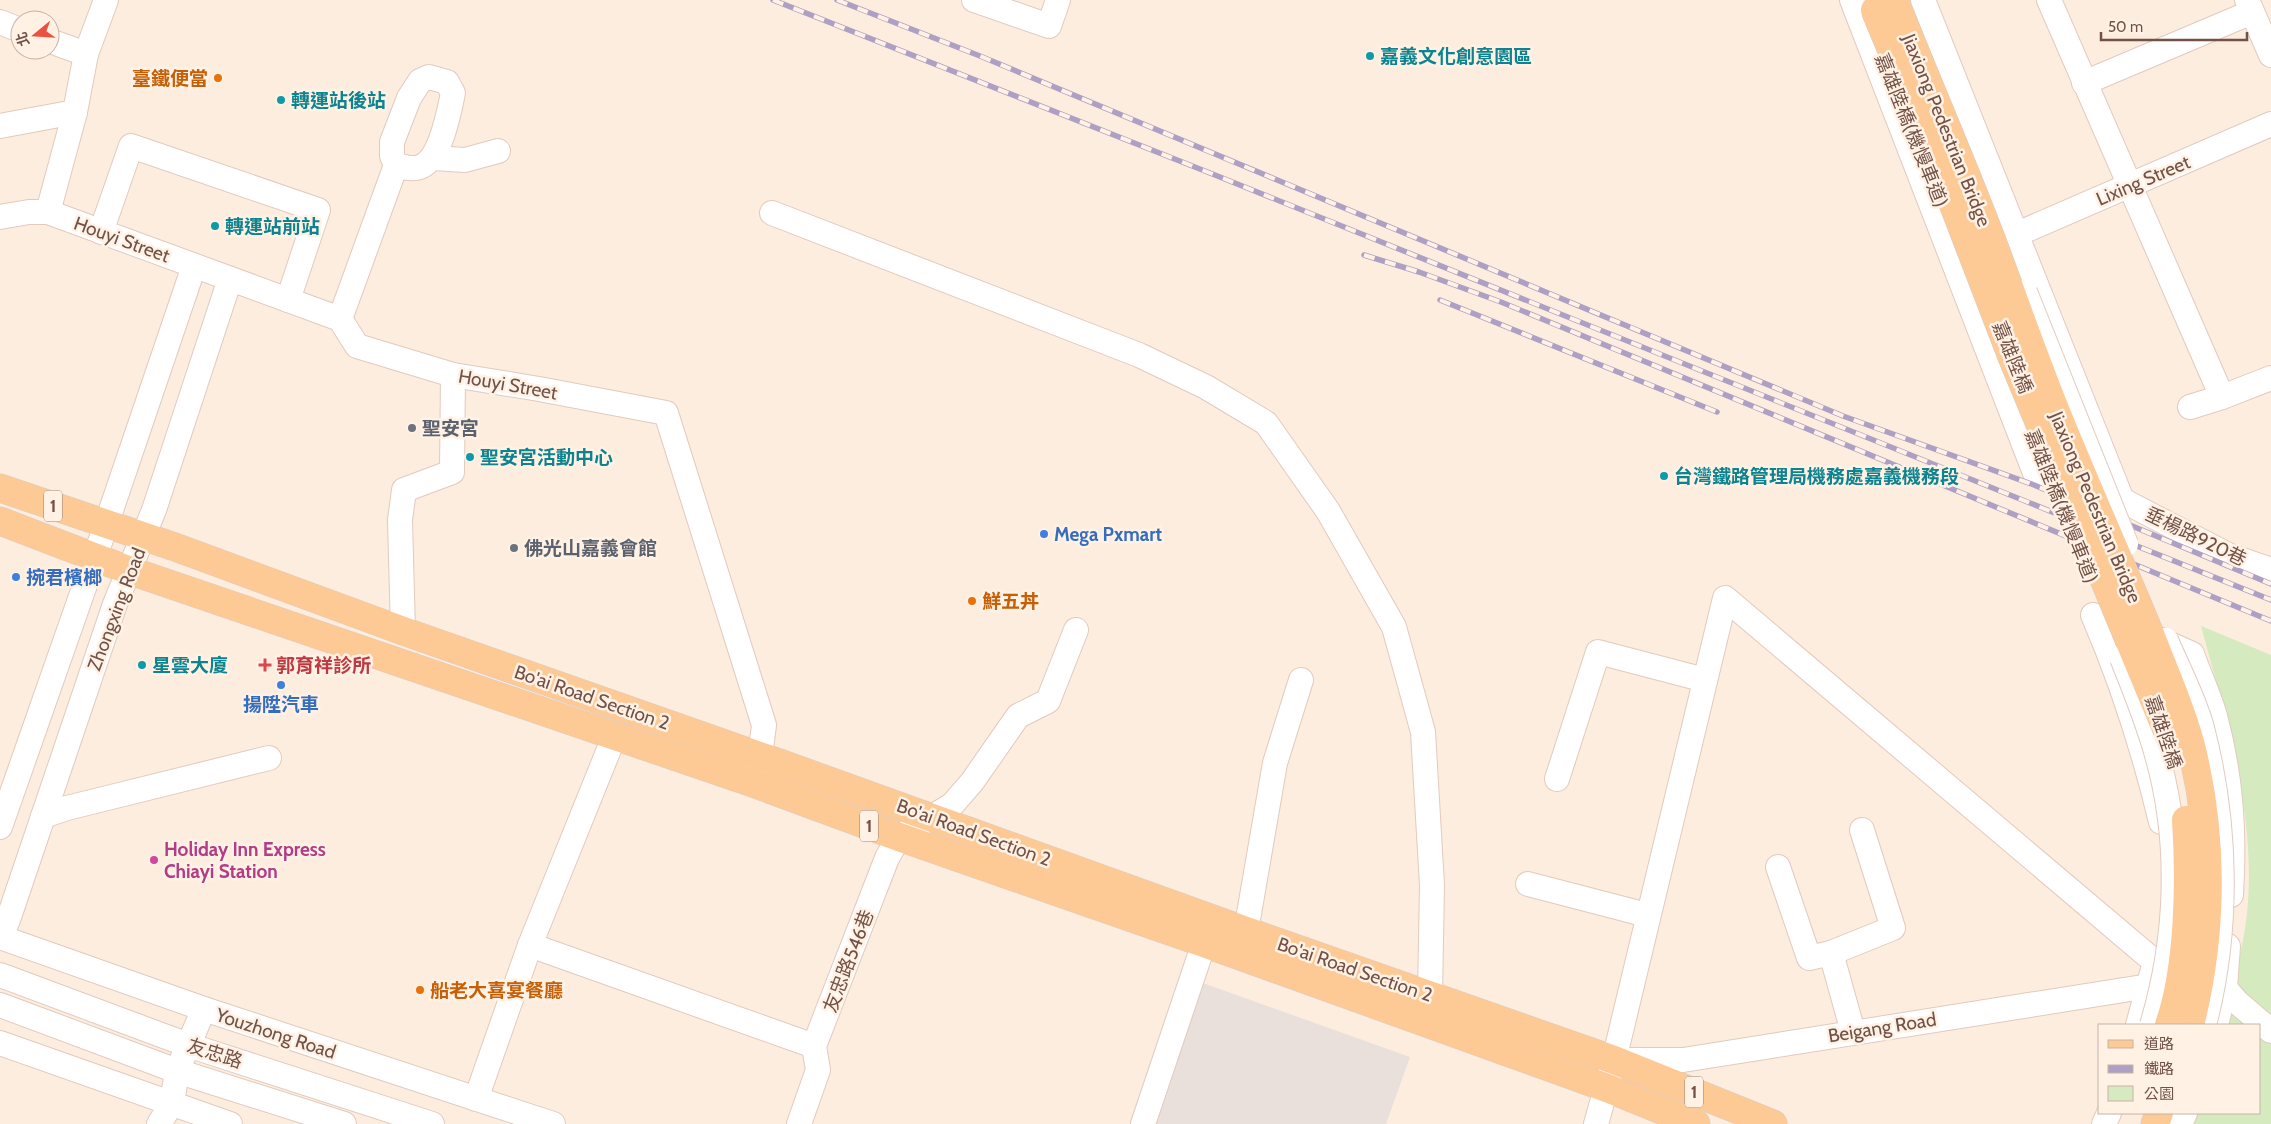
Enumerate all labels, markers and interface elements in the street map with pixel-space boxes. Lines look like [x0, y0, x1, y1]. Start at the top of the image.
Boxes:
north arrow [10, 10, 60, 60]
scale bar [2101, 10, 2247, 42]
text: 50 m [2108, 18, 2143, 36]
text: 北 [12, 30, 33, 48]
street label: Jiaxiong Pedestrian Bridge [1897, 30, 1996, 230]
place label: 嘉義文化創意園區 [1380, 45, 1532, 68]
marker: 嘉義文化創意園區 [1364, 50, 1376, 62]
street label: 嘉雄陸橋(機慢車道) [1870, 50, 1953, 210]
place label: 臺鐵便當 [132, 67, 208, 90]
marker: 臺鐵便當 [212, 72, 224, 84]
place label: 轉運站後站 [291, 89, 386, 112]
marker: 轉運站後站 [275, 94, 287, 106]
street label: Lixing Street [2093, 150, 2194, 211]
street label: Houyi Street [71, 212, 173, 268]
place label: 轉運站前站 [225, 215, 320, 238]
marker: 轉運站前站 [209, 220, 221, 232]
street label: 嘉雄陸橋 [1988, 318, 2037, 397]
street label: Houyi Street [457, 364, 560, 405]
street label: Jiaxiong Pedestrian Bridge [2044, 407, 2146, 607]
place label: 聖安宮 [422, 417, 479, 440]
marker: 聖安宮 [406, 422, 418, 434]
street label: 嘉雄陸橋(機慢車道) [2020, 426, 2103, 586]
place label: 聖安宮活動中心 [480, 446, 613, 469]
marker: 聖安宮活動中心 [464, 451, 476, 463]
place label: 台灣鐵路管理局機務處嘉義機務段 [1674, 465, 1959, 488]
marker: 台灣鐵路管理局機務處嘉義機務段 [1658, 470, 1670, 482]
road number: 1 [44, 491, 62, 522]
street label: 垂楊路920巷 [2141, 502, 2250, 571]
place label: Mega Pxmart [1054, 523, 1163, 546]
marker: Mega Pxmart [1038, 528, 1050, 540]
place label: 佛光山嘉義會館 [524, 537, 657, 560]
marker: 佛光山嘉義會館 [508, 542, 520, 554]
street label: Zhongxing Road [82, 544, 150, 674]
place label: 捥君檳榔 [26, 566, 102, 589]
marker: 捥君檳榔 [10, 571, 22, 583]
place label: 鮮五丼 [982, 590, 1039, 613]
marker: 鮮五丼 [966, 595, 978, 607]
place label: 星雲大廈 [152, 654, 228, 677]
place label: 郭育祥診所 [276, 654, 371, 677]
marker: 郭育祥診所 [258, 658, 272, 672]
marker: 星雲大廈 [136, 659, 148, 671]
street label: Bo'ai Road Section 2 [511, 660, 672, 735]
marker: 揚陞汽車 [275, 679, 287, 691]
street label: 嘉雄陸橋 [2140, 692, 2187, 772]
place label: 揚陞汽車 [243, 693, 319, 716]
street label: Bo'ai Road Section 2 [894, 794, 1054, 871]
road number: 1 [860, 810, 878, 841]
place label: Holiday Inn Express Chiayi Station [164, 838, 326, 883]
marker: Holiday Inn Express Chiayi Station [148, 854, 160, 866]
street label: 友忠路546巷 [818, 907, 879, 1016]
street label: Bo'ai Road Section 2 [1274, 932, 1435, 1007]
place label: 船老大喜宴餐廳 [430, 979, 563, 1002]
marker: 船老大喜宴餐廳 [414, 984, 426, 996]
street label: Youzhong Road [212, 1003, 339, 1064]
street label: Beigang Road [1826, 1008, 1938, 1047]
legend [2098, 1024, 2261, 1114]
street label: 友忠路 [184, 1034, 246, 1073]
text: 道路 [2144, 1035, 2174, 1053]
text: 鐵路 [2144, 1060, 2174, 1078]
road number: 1 [1685, 1076, 1703, 1108]
text: 公園 [2144, 1085, 2174, 1103]

